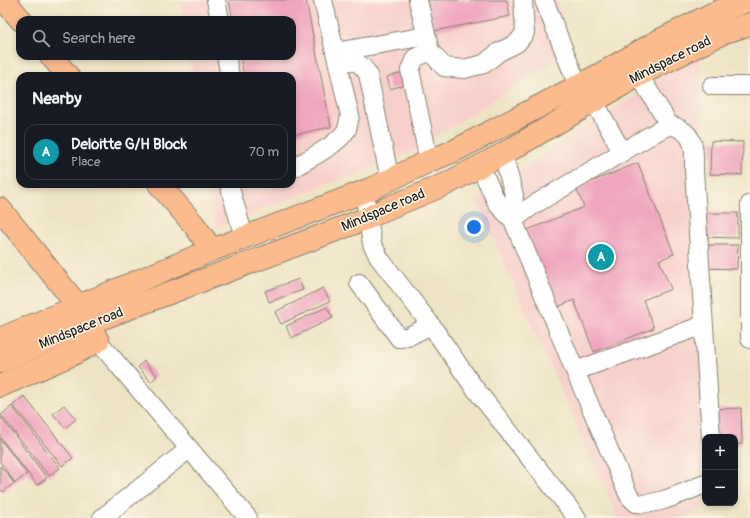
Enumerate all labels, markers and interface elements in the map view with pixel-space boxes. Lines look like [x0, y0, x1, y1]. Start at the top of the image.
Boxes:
search box [16, 16, 296, 60]
icon: search [30, 27, 52, 49]
text: Search here [62, 29, 135, 48]
street label: Mindspace road [626, 32, 714, 88]
text: Nearby [32, 88, 81, 109]
text: Deloitte G/H Block [71, 135, 187, 154]
text: A [42, 144, 50, 160]
text: 70 m [249, 144, 279, 160]
text: Place [71, 154, 100, 170]
street label: Mindspace road [339, 185, 428, 235]
your location [464, 217, 484, 237]
pin: A [588, 242, 614, 272]
street label: Mindspace road [36, 303, 126, 353]
map controls [702, 434, 738, 506]
button: + [702, 434, 738, 470]
button: − [702, 470, 738, 506]

